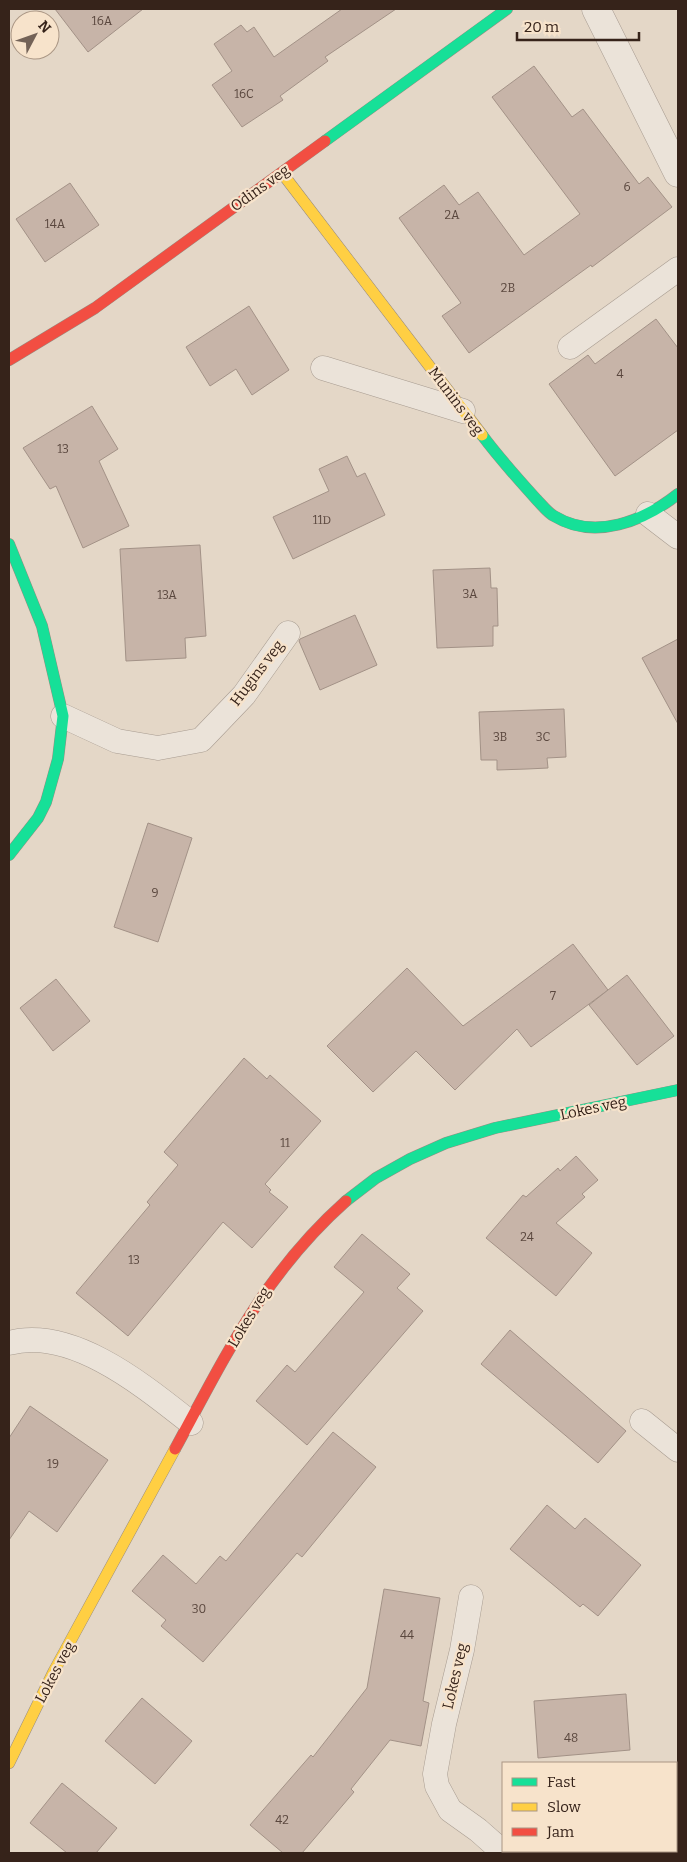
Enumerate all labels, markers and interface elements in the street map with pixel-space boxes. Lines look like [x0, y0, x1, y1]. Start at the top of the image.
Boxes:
north arrow [10, 10, 60, 60]
scale bar [517, 10, 640, 42]
house number: 16A [92, 14, 113, 28]
text: N [34, 17, 55, 37]
text: 20 m [524, 18, 560, 36]
house number: 16C [234, 87, 254, 101]
street label: Odins veg [227, 161, 293, 215]
house number: 6 [623, 180, 631, 194]
house number: 2A [444, 208, 460, 222]
house number: 14A [45, 217, 66, 231]
house number: 2B [501, 281, 515, 295]
street label: Munins veg [425, 363, 487, 439]
house number: 4 [616, 367, 624, 381]
house number: 13 [57, 442, 69, 456]
house number: 11D [313, 513, 331, 527]
house number: 3A [463, 587, 478, 601]
house number: 13A [157, 588, 177, 602]
street label: Hugins veg [226, 637, 288, 709]
house number: 3B [493, 730, 507, 744]
house number: 3C [536, 730, 550, 744]
house number: 9 [151, 886, 159, 900]
house number: 7 [550, 989, 556, 1003]
street label: Lokes veg [558, 1092, 628, 1124]
house number: 11 [280, 1136, 290, 1150]
house number: 24 [520, 1230, 534, 1244]
house number: 13 [128, 1253, 140, 1267]
street label: Lokes veg [224, 1284, 274, 1350]
house number: 19 [47, 1457, 59, 1471]
house number: 30 [192, 1602, 206, 1616]
house number: 44 [400, 1628, 414, 1642]
street label: Lokes veg [31, 1638, 79, 1706]
street label: Lokes veg [439, 1641, 471, 1711]
house number: 48 [564, 1731, 578, 1745]
legend [502, 1762, 677, 1852]
text: Fast [547, 1773, 576, 1791]
text: Slow [547, 1798, 582, 1816]
house number: 42 [275, 1813, 289, 1827]
text: Jam [546, 1823, 575, 1841]

